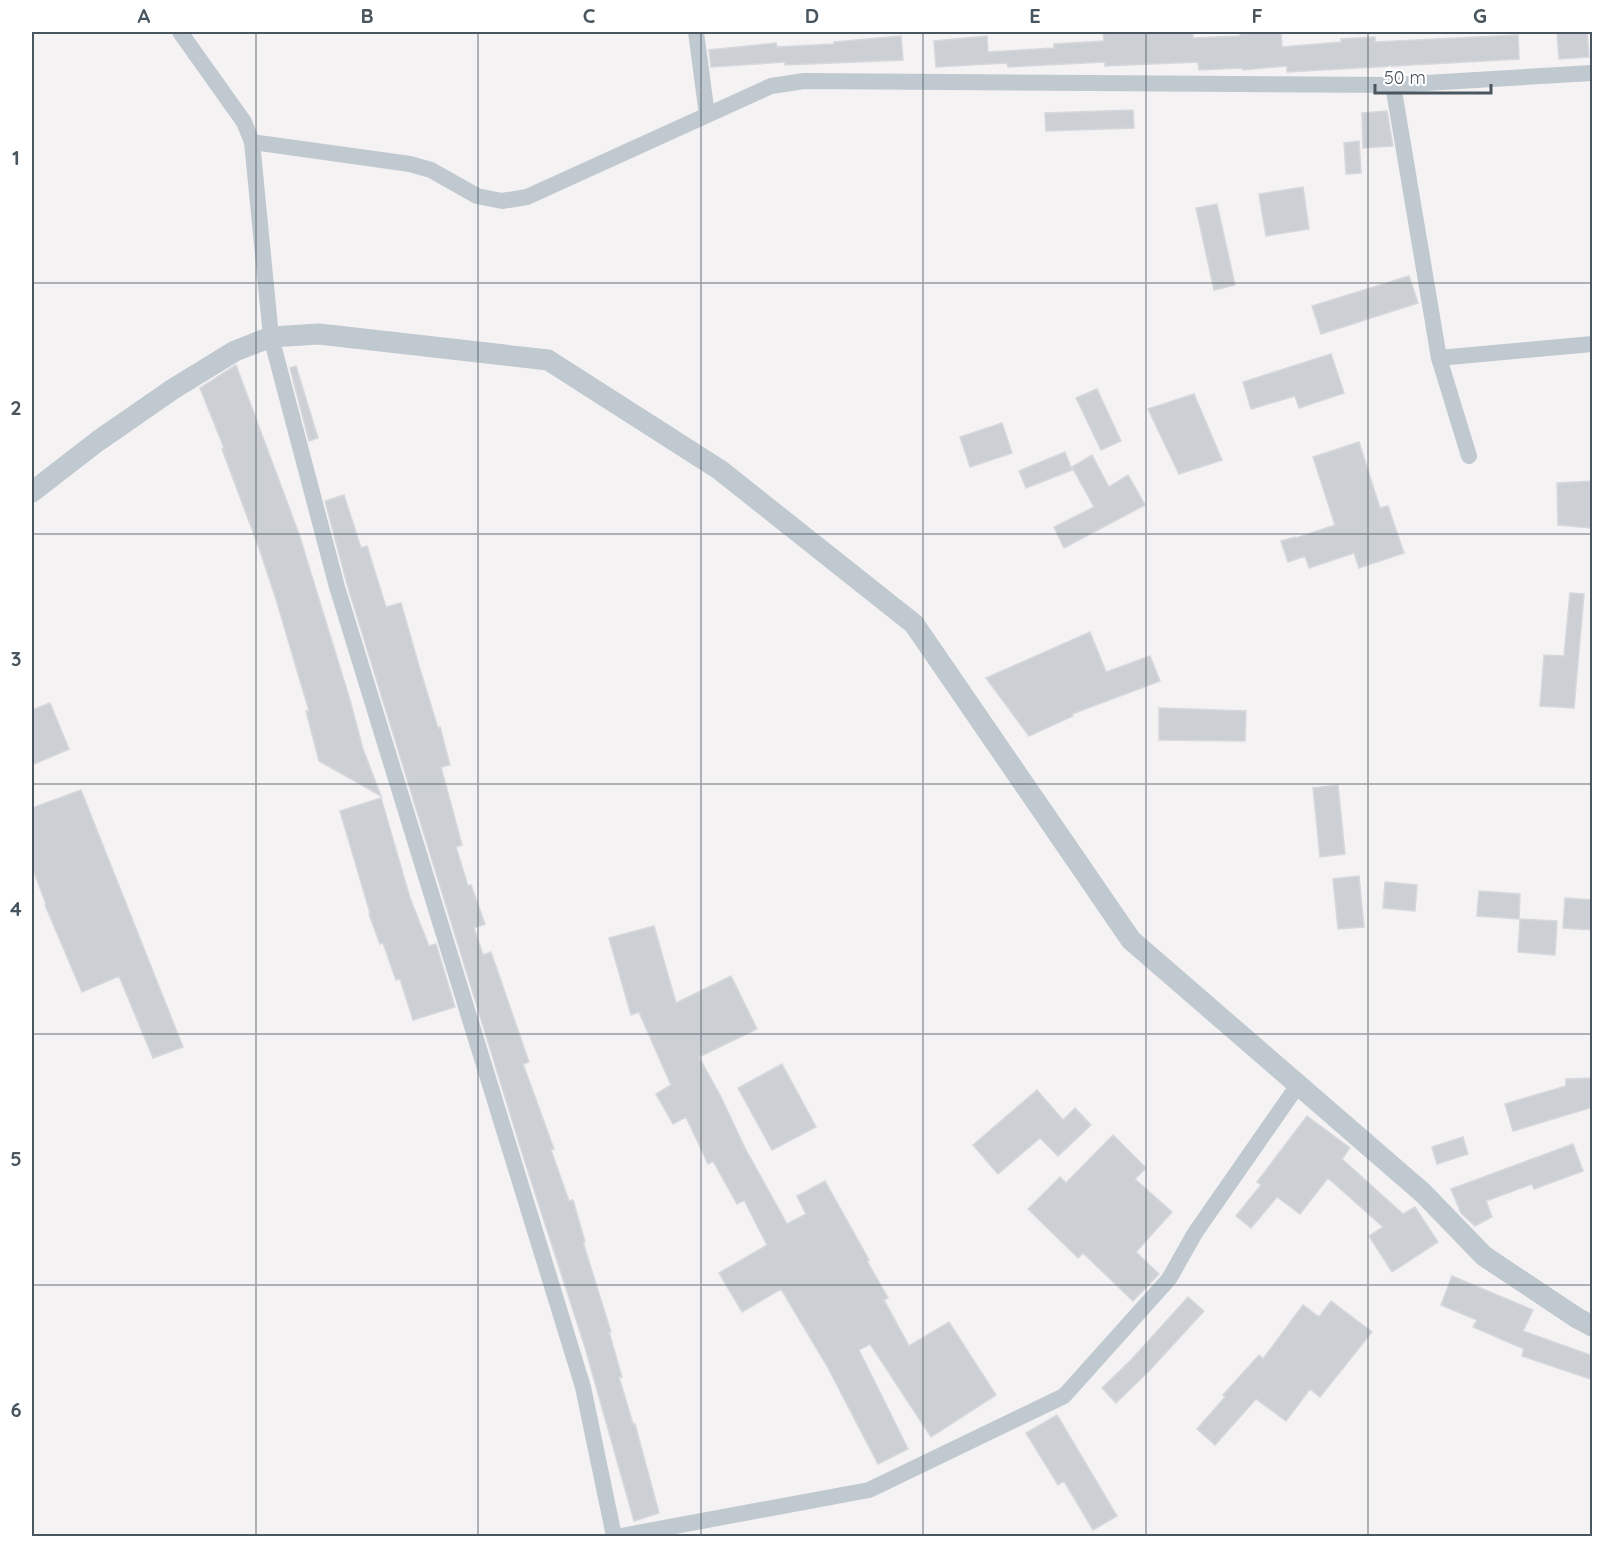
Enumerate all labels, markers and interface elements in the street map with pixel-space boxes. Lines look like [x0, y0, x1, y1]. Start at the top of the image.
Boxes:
text: A [138, 3, 151, 28]
text: B [360, 3, 374, 28]
text: C [583, 3, 596, 28]
text: D [805, 3, 819, 28]
text: E [1029, 3, 1041, 28]
text: F [1251, 3, 1263, 28]
text: G [1473, 3, 1487, 28]
scale bar [1375, 57, 1490, 95]
text: 50 m [1384, 66, 1426, 89]
text: 1 [12, 145, 20, 170]
text: 2 [10, 395, 22, 420]
text: 3 [11, 646, 21, 671]
text: 4 [10, 896, 22, 921]
text: 5 [10, 1146, 22, 1171]
text: 6 [10, 1397, 22, 1422]

